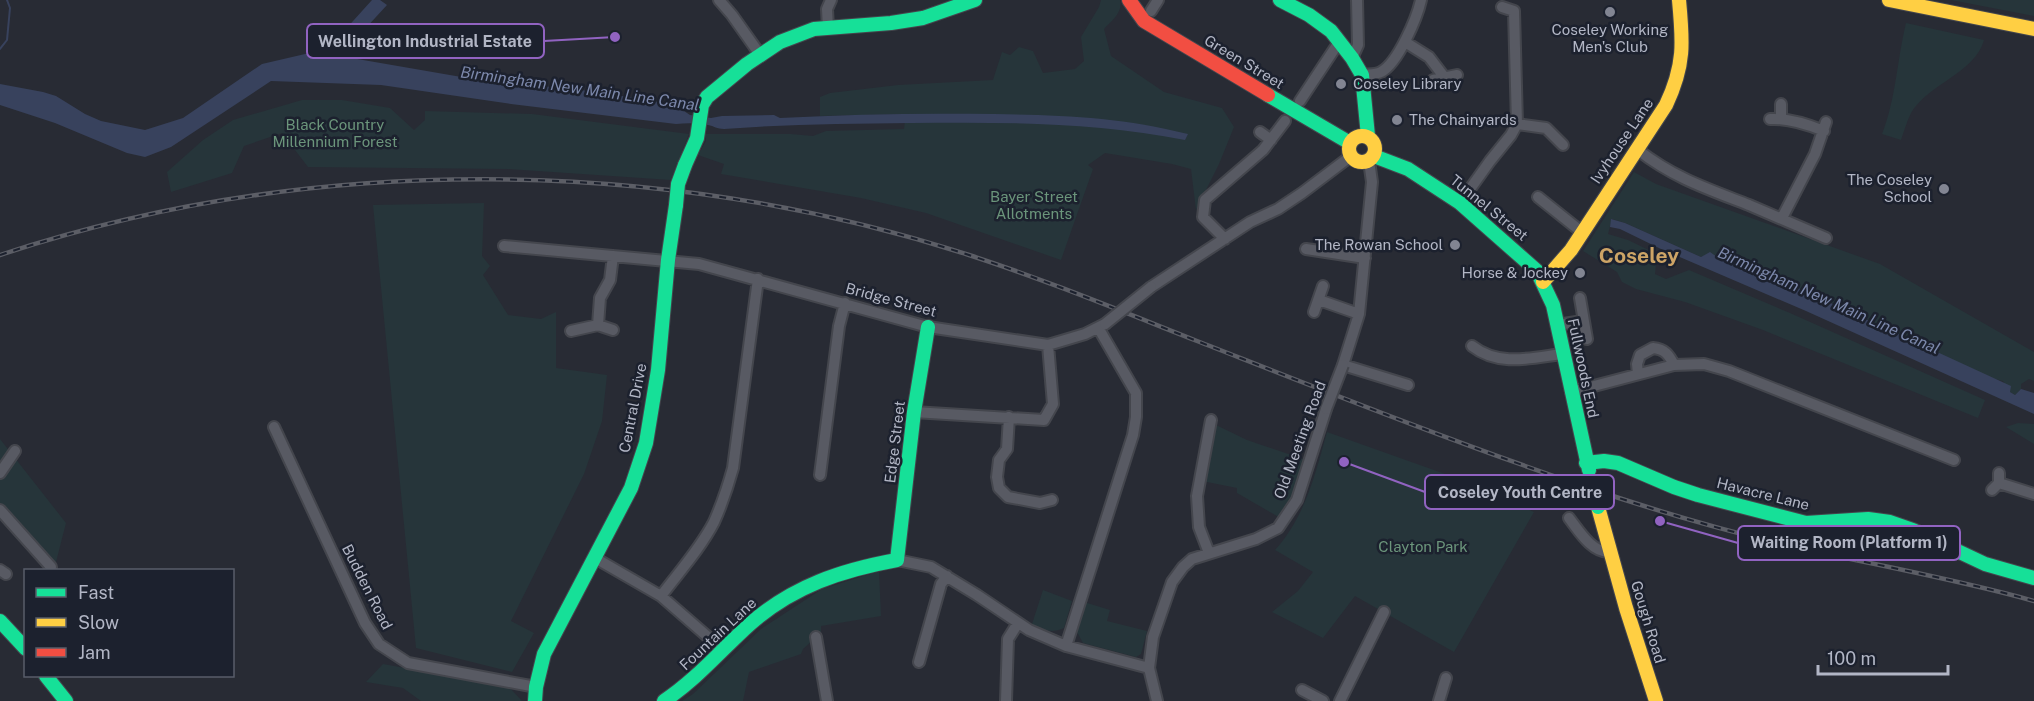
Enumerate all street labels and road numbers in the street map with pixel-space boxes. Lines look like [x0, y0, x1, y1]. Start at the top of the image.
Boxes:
street label: Green Street [1201, 31, 1287, 92]
street label: Ivyhouse Lane [1587, 95, 1656, 187]
street label: Tunnel Street [1447, 171, 1532, 244]
street label: Bridge Street [844, 279, 939, 320]
street label: Fullwoods End [1565, 316, 1602, 419]
street label: Central Drive [615, 362, 650, 454]
street label: Old Meeting Road [1270, 379, 1329, 501]
street label: Edge Street [881, 400, 908, 484]
street label: Havacre Lane [1715, 474, 1811, 513]
street label: Budden Road [339, 541, 396, 632]
street label: Gough Road [1628, 579, 1669, 665]
street label: Fountain Lane [676, 594, 759, 673]

